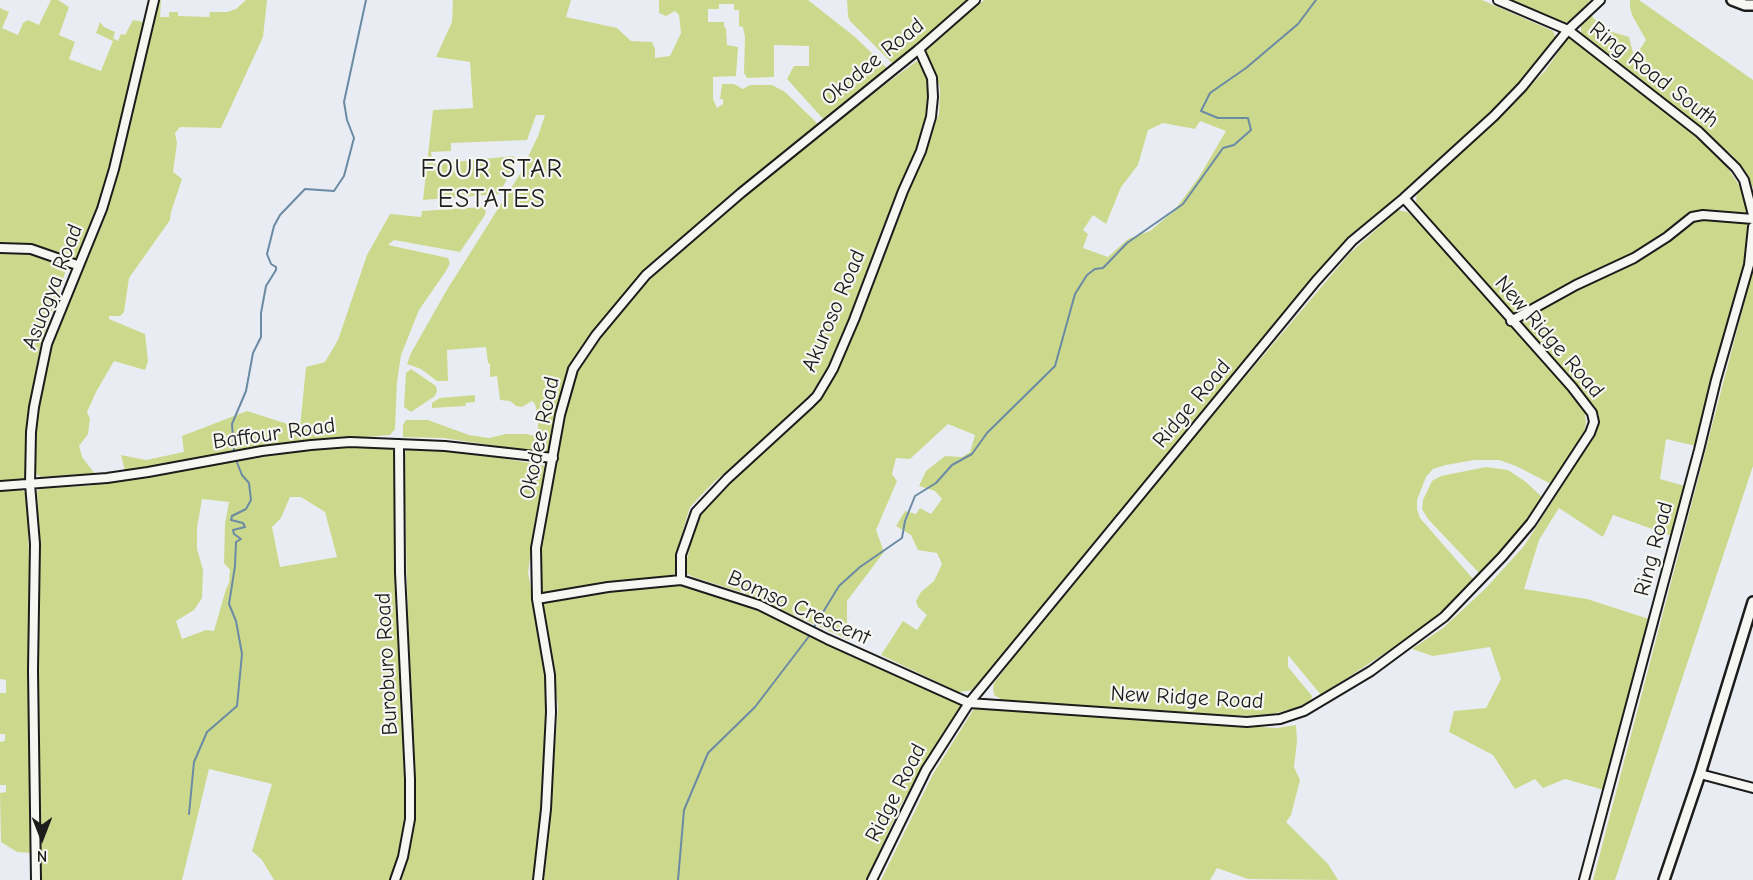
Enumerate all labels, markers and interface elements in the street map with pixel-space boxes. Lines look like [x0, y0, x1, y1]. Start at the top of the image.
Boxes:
street label: Okodee Road [816, 13, 930, 111]
street label: Ring Road South [1584, 16, 1724, 134]
district label: FOUR STAR ESTATES [421, 154, 563, 216]
street label: Asuogya Road [17, 221, 89, 353]
street label: Akuroso Road [796, 246, 872, 376]
street label: New Ridge Road [1489, 270, 1609, 404]
street label: Ridge Road [1147, 354, 1237, 454]
street label: Okodee Road [514, 374, 566, 502]
street label: Baffour Road [211, 412, 337, 456]
street label: Ring Road [1629, 499, 1679, 599]
street label: Bomso Crescent [723, 565, 875, 651]
street label: Buroburo Road [370, 592, 404, 736]
street label: New Ridge Road [1110, 681, 1264, 715]
street label: Ridge Road [860, 739, 932, 847]
north arrow [12, 808, 72, 868]
text: N [37, 847, 47, 865]

